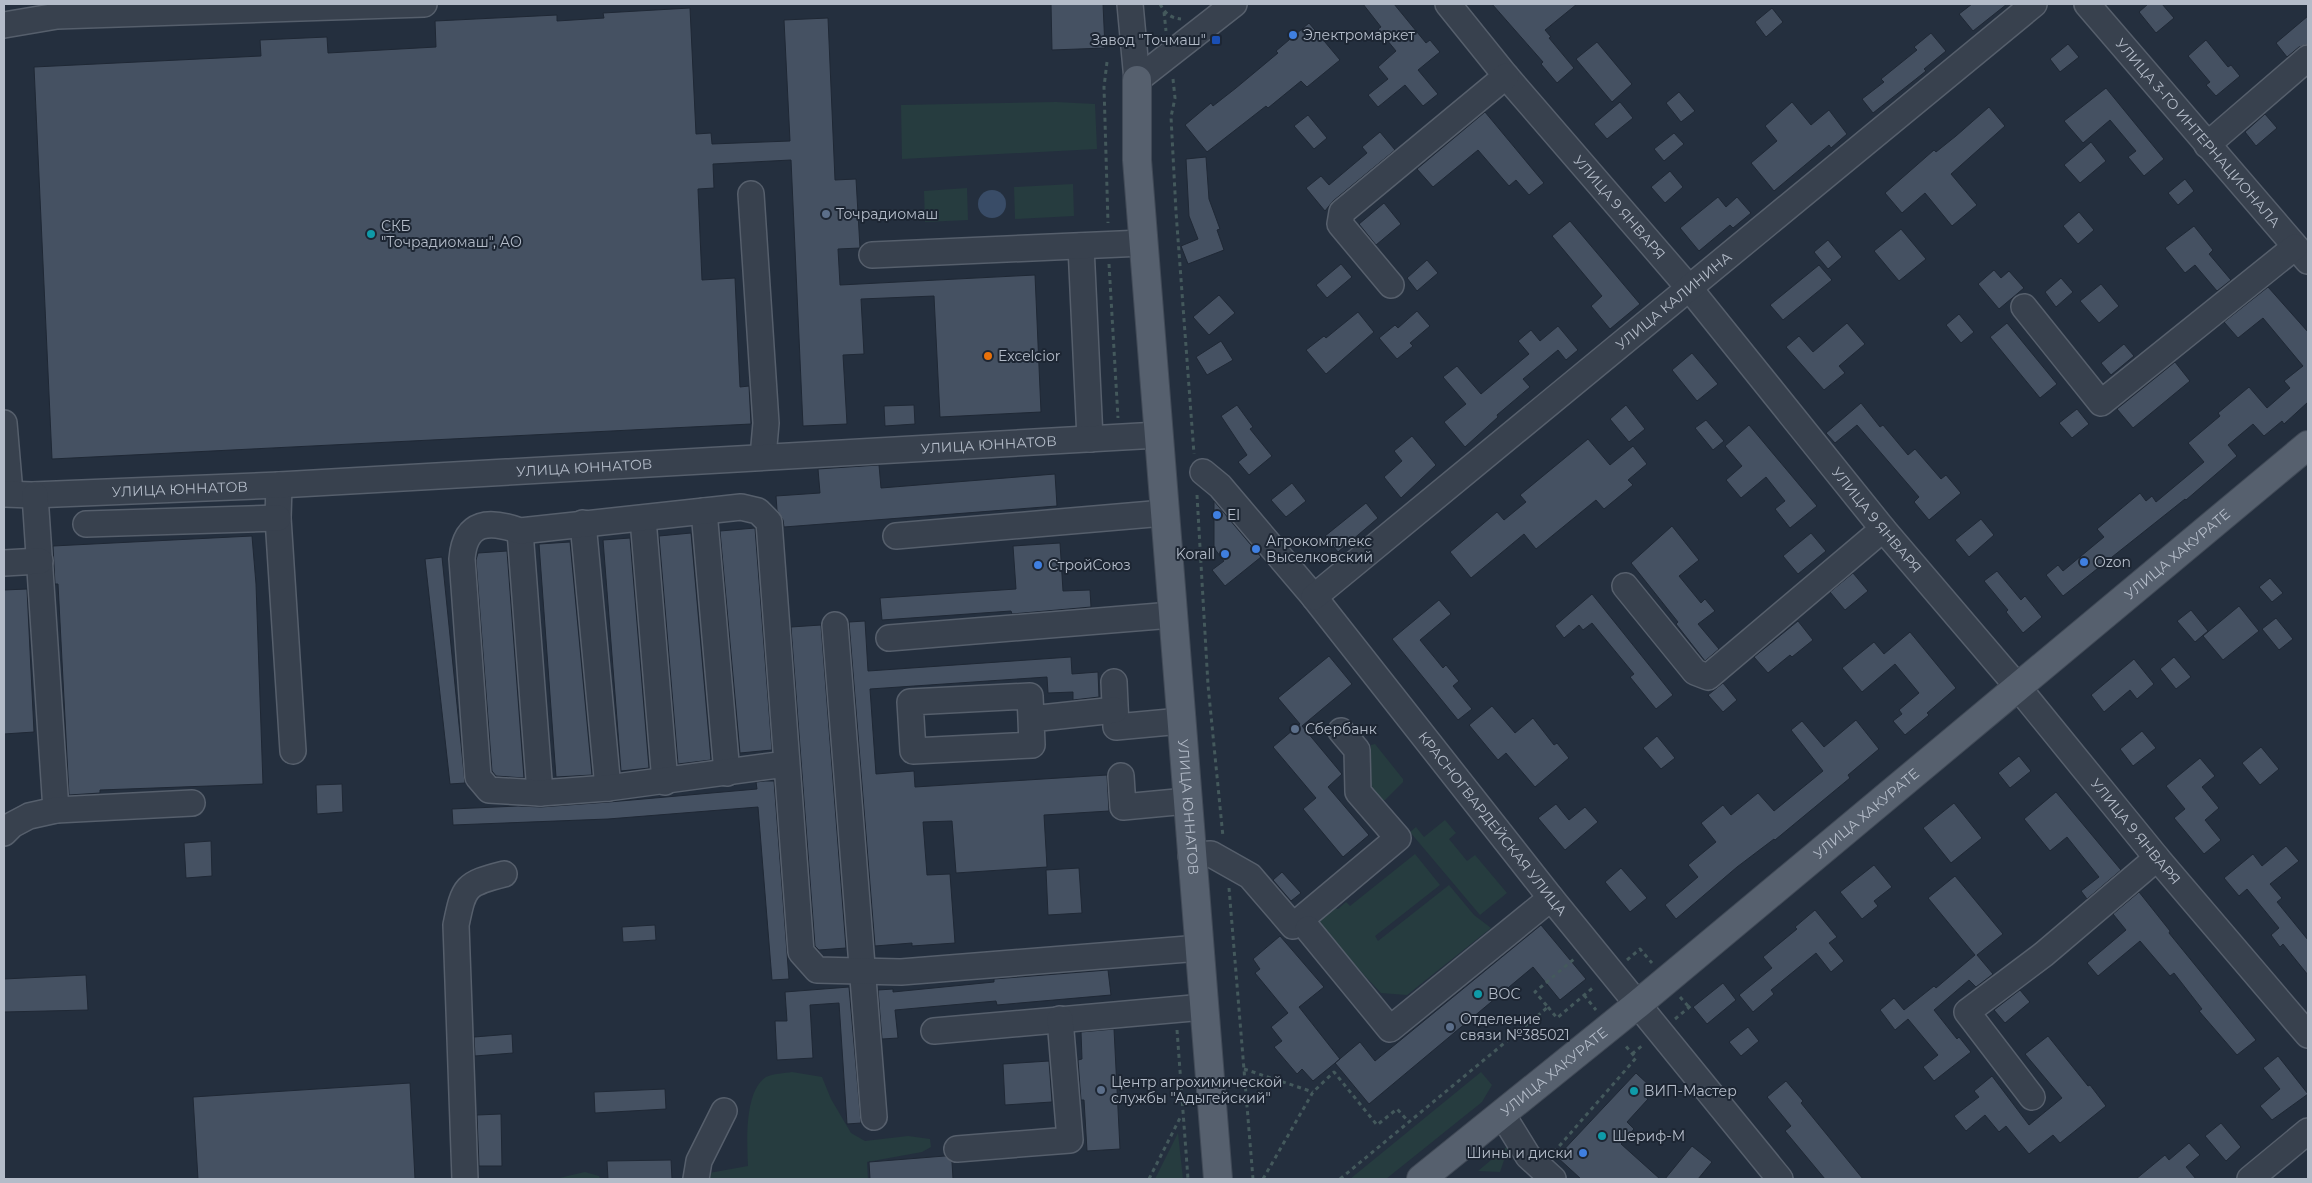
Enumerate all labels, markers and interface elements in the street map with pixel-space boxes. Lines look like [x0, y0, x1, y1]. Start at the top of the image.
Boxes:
place label: Электромаркет [1303, 26, 1415, 44]
marker: Электромаркет [1287, 29, 1299, 41]
place label: Завод "Точмаш" [1092, 31, 1206, 49]
marker: Завод "Точмаш" [1210, 34, 1222, 46]
street label: УЛИЦА 3-ГО ИНТЕРНАЦИОНАЛА [2112, 35, 2284, 232]
street label: УЛИЦА 9 ЯНВАРЯ [1569, 152, 1669, 263]
place label: Точрадиомаш [836, 205, 938, 223]
marker: Точрадиомаш [820, 208, 832, 220]
place label: СКБ "Точрадиомаш", АО [381, 217, 522, 251]
marker: СКБ "Точрадиомаш", АО [365, 228, 377, 240]
street label: УЛИЦА КАЛИНИНА [1612, 247, 1736, 354]
place label: Excelcior [998, 347, 1061, 365]
marker: Excelcior [982, 350, 994, 362]
street label: УЛИЦА ЮННАТОВ [920, 432, 1057, 457]
street label: УЛИЦА ЮННАТОВ [516, 455, 653, 480]
street label: УЛИЦА 9 ЯНВАРЯ [1828, 463, 1926, 577]
street label: УЛИЦА ЮННАТОВ [111, 477, 248, 501]
street label: УЛИЦА ХАКУРАТЕ [2121, 505, 2234, 603]
place label: El [1227, 506, 1240, 524]
marker: El [1211, 509, 1223, 521]
place label: Агрокомплекс Выселковский [1266, 532, 1373, 566]
marker: Агрокомплекс Выселковский [1250, 543, 1262, 555]
place label: Korall [1176, 545, 1215, 563]
marker: Korall [1219, 548, 1231, 560]
place label: Ozon [2094, 553, 2131, 571]
place label: СтройСоюз [1048, 556, 1131, 574]
marker: Ozon [2078, 556, 2090, 568]
marker: СтройСоюз [1032, 559, 1044, 571]
place label: Сбербанк [1305, 720, 1377, 738]
marker: Сбербанк [1289, 723, 1301, 735]
street label: КРАСНОГВАРДЕЙСКАЯ УЛИЦА [1414, 728, 1571, 920]
street label: УЛИЦА ЮННАТОВ [1174, 738, 1203, 876]
street label: УЛИЦА ХАКУРАТЕ [1810, 764, 1923, 863]
street label: УЛИЦА 9 ЯНВАРЯ [2087, 775, 2185, 888]
place label: ВОС [1488, 985, 1520, 1003]
marker: ВОС [1472, 988, 1484, 1000]
place label: Отделение связи №385021 [1460, 1010, 1570, 1044]
marker: Отделение связи №385021 [1444, 1021, 1456, 1033]
street label: УЛИЦА ХАКУРАТЕ [1497, 1023, 1611, 1120]
place label: Центр агрохимической службы "Адыгейский" [1111, 1073, 1282, 1107]
place label: ВИП-Мастер [1644, 1082, 1737, 1100]
marker: Центр агрохимической службы "Адыгейский" [1095, 1084, 1107, 1096]
marker: ВИП-Мастер [1628, 1085, 1640, 1097]
place label: Шериф-М [1612, 1127, 1685, 1145]
marker: Шериф-М [1596, 1130, 1608, 1142]
place label: Шины и диски [1466, 1144, 1573, 1162]
marker: Шины и диски [1577, 1147, 1589, 1159]

